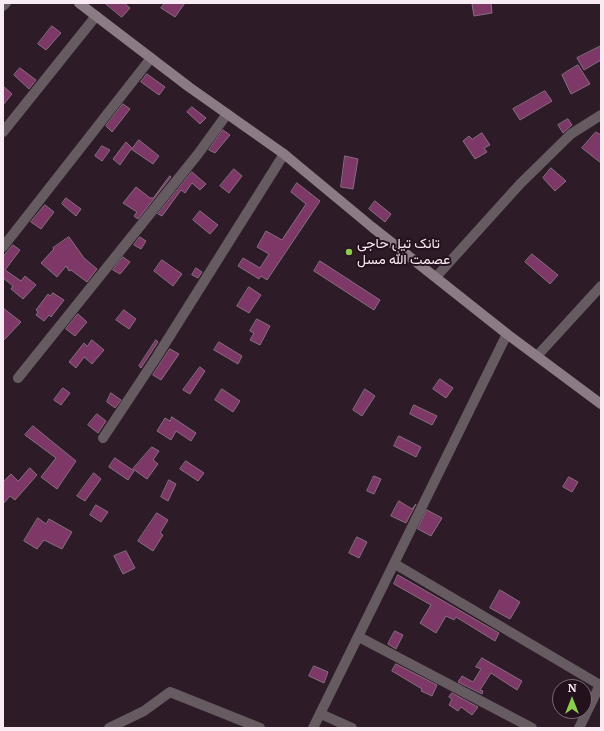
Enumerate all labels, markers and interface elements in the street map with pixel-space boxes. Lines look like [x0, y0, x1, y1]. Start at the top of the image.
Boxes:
place label: تانک تیل حاجی عصمت الله مسل [357, 236, 450, 268]
marker: تانک تیل حاجی عصمت الله مسل [344, 247, 354, 257]
north arrow [552, 679, 592, 719]
text: N [568, 681, 576, 695]

